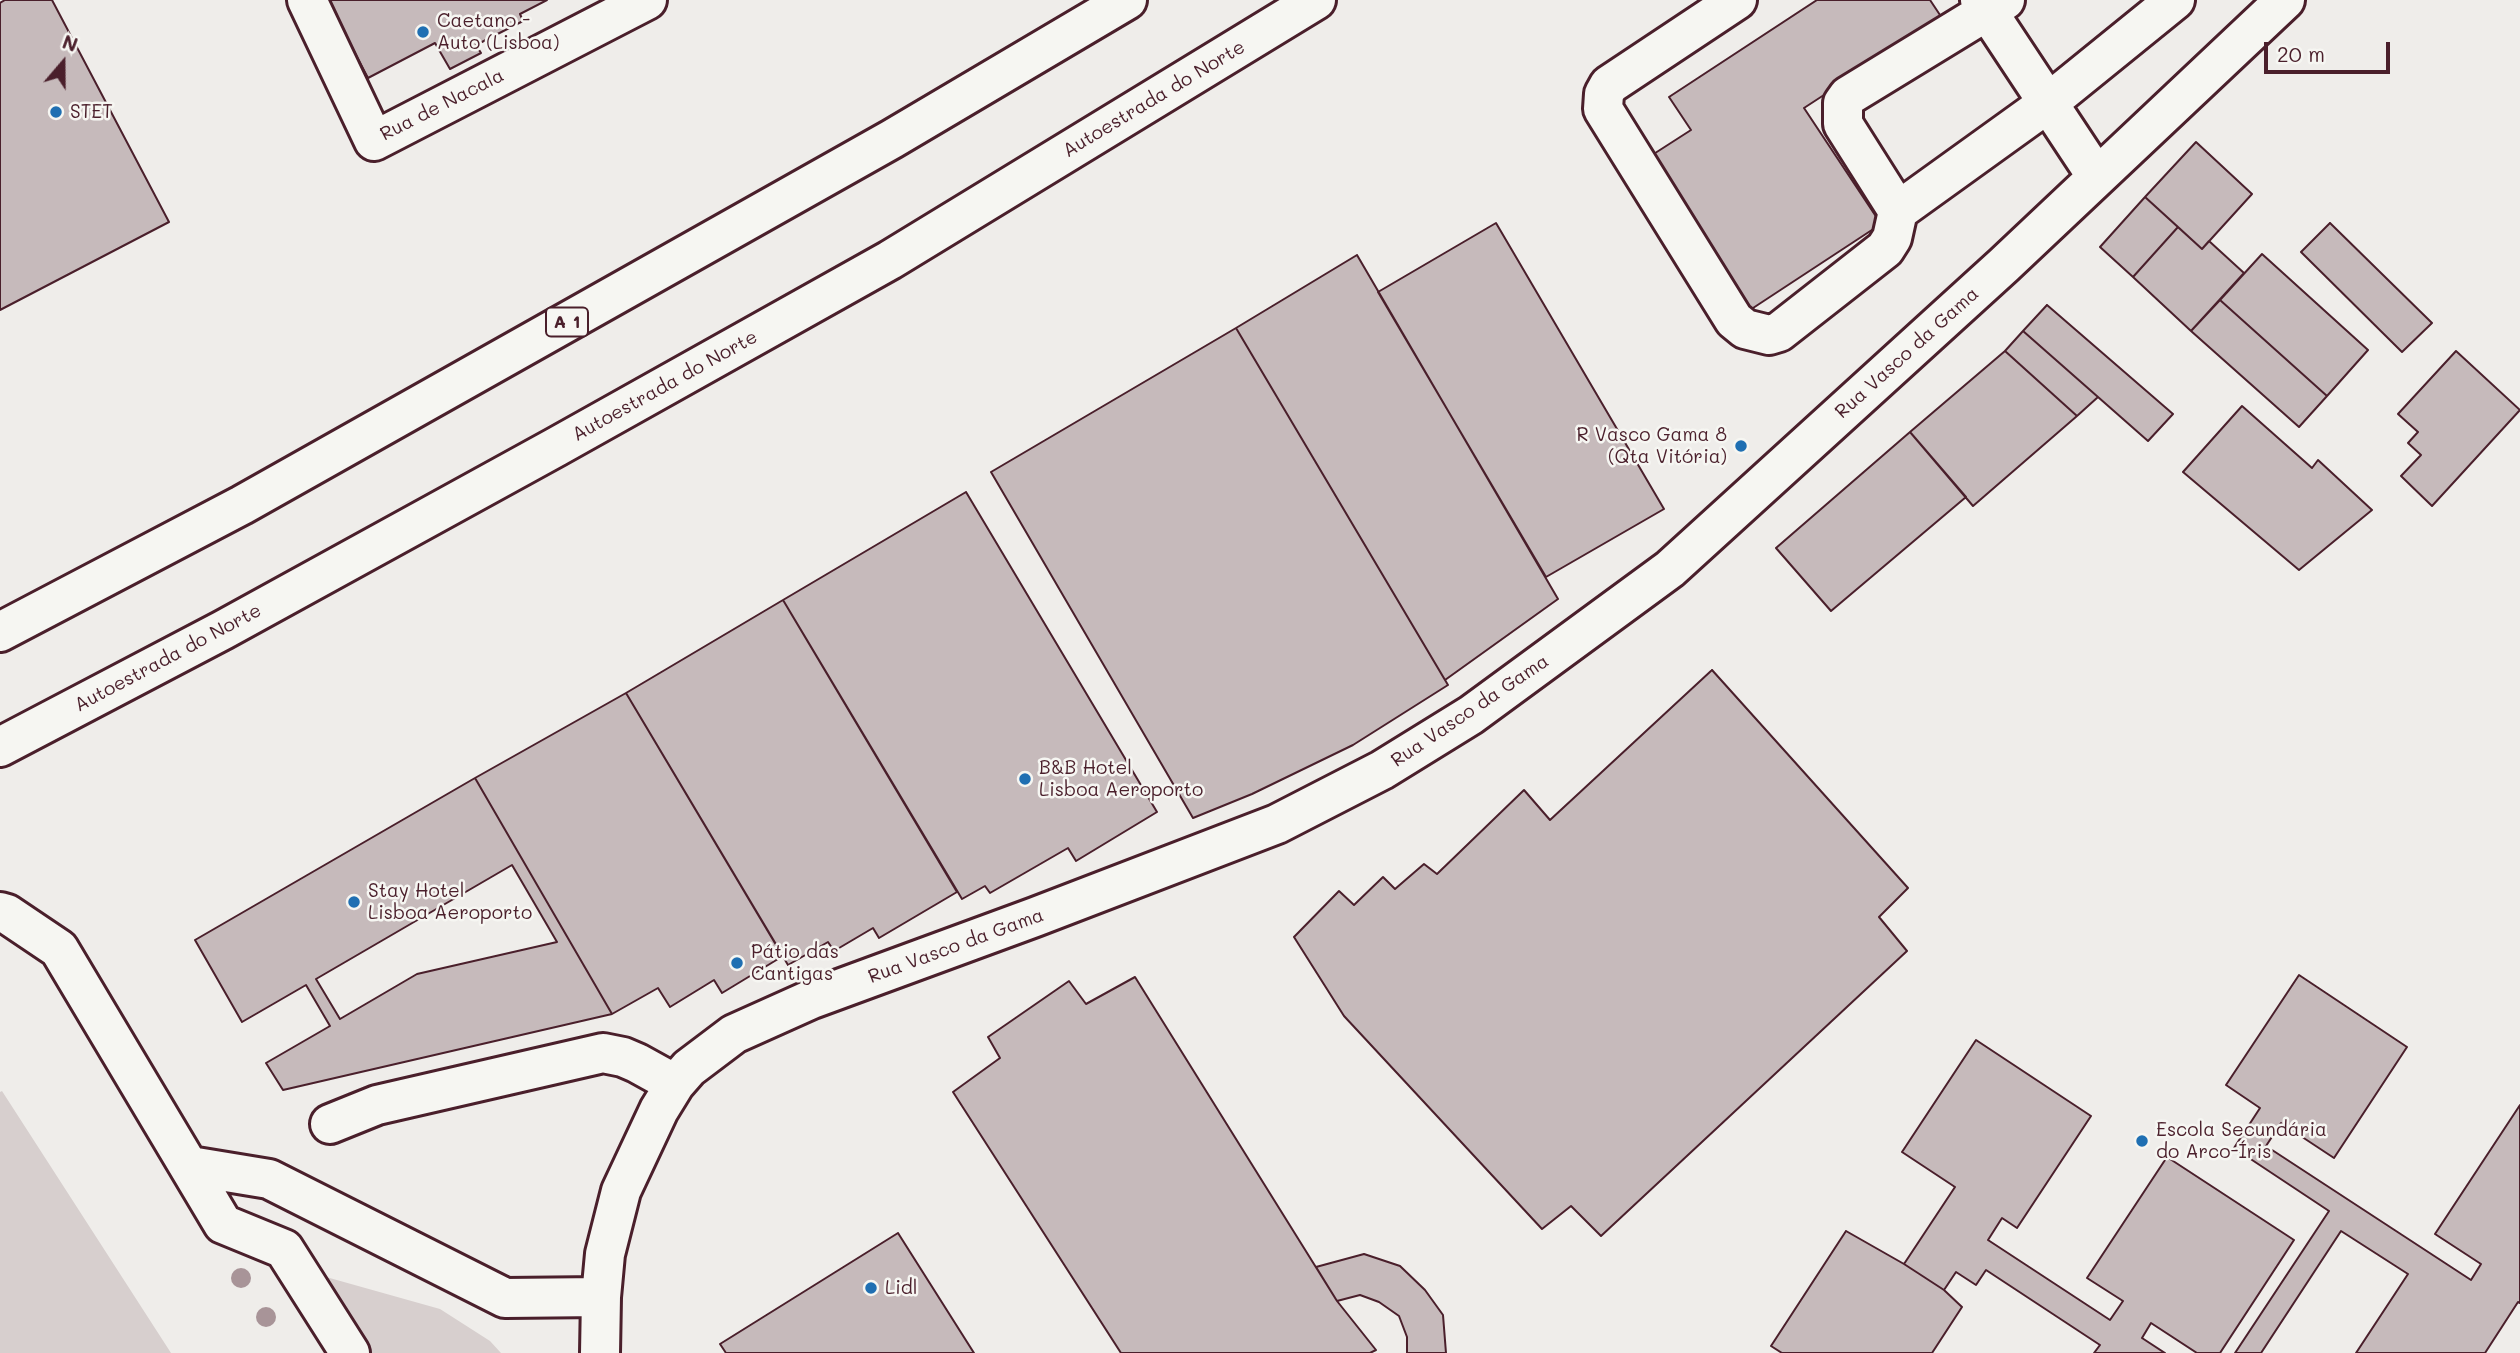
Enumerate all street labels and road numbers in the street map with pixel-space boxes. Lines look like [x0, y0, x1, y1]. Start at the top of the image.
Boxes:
street label: Autoestrada do Norte [1059, 36, 1249, 162]
street label: Rua de Nacala [376, 64, 508, 146]
street label: Rua Vasco da Gama [1831, 283, 1983, 423]
road number: A 1 [546, 308, 588, 336]
street label: Autoestrada do Norte [568, 326, 762, 446]
street label: Autoestrada do Norte [71, 599, 265, 717]
street label: Rua Vasco da Gama [1387, 650, 1553, 772]
street label: Rua Vasco da Gama [865, 904, 1047, 988]

